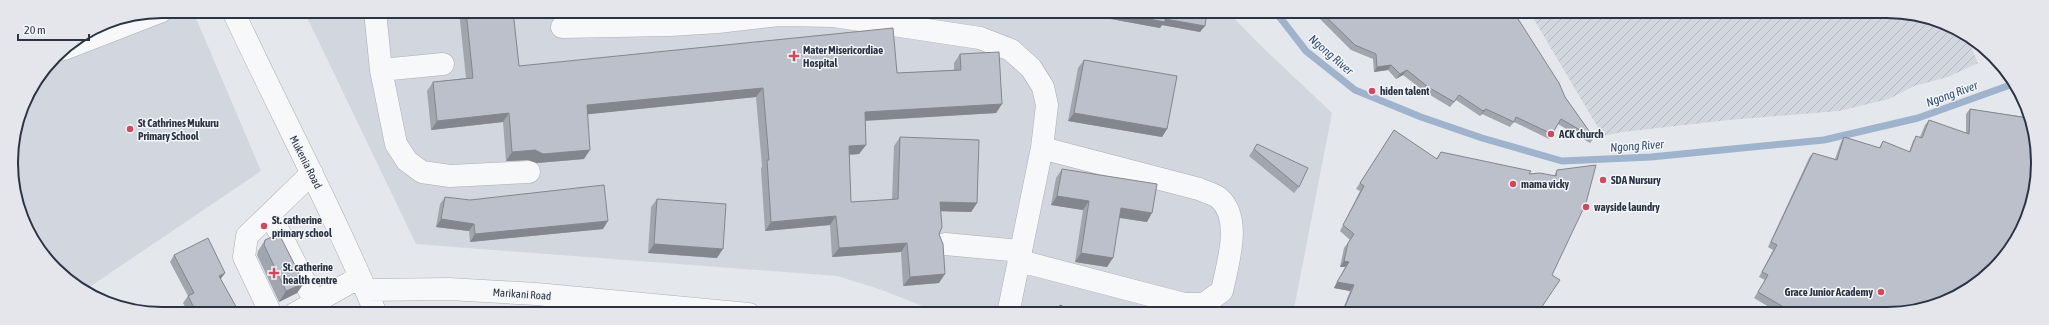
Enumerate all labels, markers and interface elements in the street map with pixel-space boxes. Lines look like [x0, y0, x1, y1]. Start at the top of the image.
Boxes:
scale bar [18, 16, 89, 42]
text: 20 m [24, 23, 46, 37]
water label: Ngong River [1306, 32, 1356, 78]
place label: Mater Misericordiae Hospital [803, 44, 883, 69]
marker: Mater Misericordiae Hospital [788, 50, 800, 62]
water label: Ngong River [1924, 78, 1980, 110]
place label: hiden talent [1380, 85, 1430, 97]
marker: hiden talent [1367, 86, 1377, 96]
place label: St Cathrines Mukuru Primary School [138, 117, 219, 142]
marker: St Cathrines Mukuru Primary School [125, 124, 135, 134]
place label: ACK church [1558, 128, 1604, 140]
marker: ACK church [1546, 129, 1556, 139]
street label: Mukenia Road [288, 134, 324, 190]
water label: Ngong River [1610, 137, 1665, 155]
place label: SDA Nursury [1611, 174, 1661, 186]
marker: SDA Nursury [1598, 175, 1608, 185]
place label: mama vicky [1521, 178, 1570, 190]
marker: mama vicky [1508, 179, 1518, 189]
place label: wayside laundry [1594, 201, 1660, 213]
marker: wayside laundry [1581, 202, 1591, 212]
place label: St. catherine primary school [272, 214, 333, 239]
marker: St. catherine primary school [259, 221, 269, 231]
place label: St. catherine health centre [283, 261, 337, 286]
marker: St. catherine health centre [268, 267, 280, 279]
street label: Marikani Road [492, 286, 552, 302]
place label: Grace Junior Academy [1785, 286, 1873, 298]
marker: Grace Junior Academy [1876, 287, 1886, 297]

